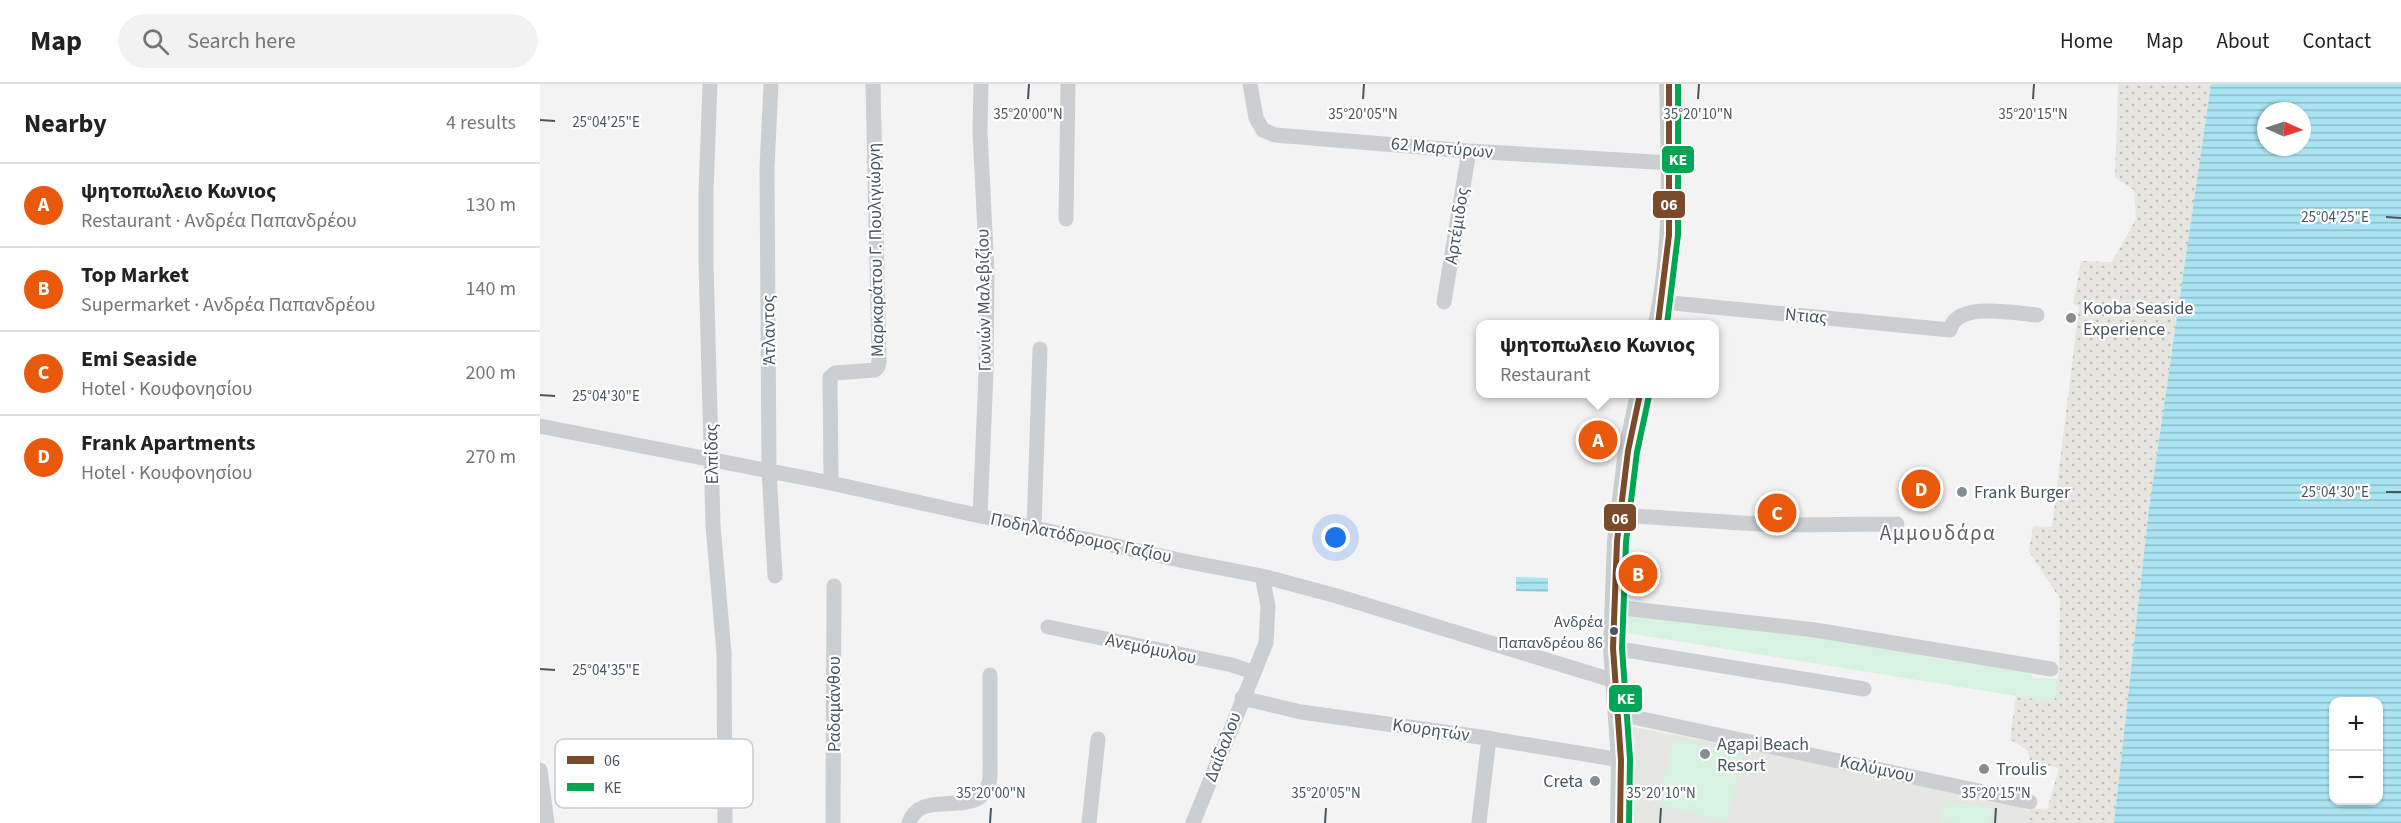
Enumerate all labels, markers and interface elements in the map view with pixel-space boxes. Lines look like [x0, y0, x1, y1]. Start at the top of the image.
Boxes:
search box [118, 14, 538, 68]
text: Map [30, 21, 82, 61]
icon: search [139, 25, 172, 58]
text: Search here [187, 25, 296, 57]
text: Home [2060, 26, 2113, 56]
text: Map [2146, 26, 2184, 56]
text: About [2217, 26, 2269, 56]
text: Contact [2302, 26, 2371, 56]
north arrow [2257, 102, 2311, 156]
text: 35°20'00"N [993, 104, 1063, 125]
text: 35°20'05"N [1328, 104, 1398, 125]
text: 35°20'10"N [1663, 104, 1733, 125]
text: 35°20'15"N [1998, 104, 2068, 125]
text: Nearby [24, 105, 107, 142]
text: 4 results [446, 109, 516, 137]
text: 25°04'25"E [572, 112, 640, 133]
street label: 62 Μαρτύρων [1390, 131, 1495, 165]
street label: Μαρκαράτου Γ. Πουλιγιώργη [862, 143, 890, 357]
line badge: KE [1661, 145, 1695, 174]
text: KE [1669, 149, 1687, 171]
text: ψητοπωλειο Κωνιος [81, 175, 276, 207]
street label: Αρτέμιδος [1439, 186, 1475, 266]
line badge: 06 [1652, 190, 1686, 219]
text: A [38, 191, 49, 219]
text: 130 m [466, 191, 516, 219]
text: 06 [1661, 194, 1677, 216]
text: Restaurant · Ανδρέα Παπανδρέου [81, 207, 357, 235]
text: 25°04'25"E [2301, 207, 2369, 228]
street label: Γωνιών Μαλεβιζίου [970, 229, 998, 371]
text: Top Market [81, 259, 189, 291]
text: B [37, 275, 50, 303]
text: 140 m [466, 275, 516, 303]
text: Supermarket · Ανδρέα Παπανδρέου [81, 291, 375, 319]
street label: Άτλαντος [756, 294, 782, 365]
place label: Kooba Seaside Experience [2083, 296, 2194, 342]
street label: Ντιας [1784, 302, 1828, 330]
marker: Kooba Seaside Experience [2064, 311, 2078, 325]
popup [1476, 320, 1719, 398]
text: ψητοπωλειο Κωνιος [1500, 329, 1695, 361]
text: Emi Seaside [81, 343, 197, 375]
text: C [38, 359, 49, 387]
text: 200 m [466, 359, 516, 387]
text: Restaurant [1500, 361, 1591, 389]
text: Hotel · Κουφονησίου [81, 375, 252, 403]
text: 25°04'30"E [572, 386, 640, 407]
pin: A [1578, 418, 1618, 462]
street label: Ελπίδας [699, 423, 725, 485]
text: Frank Apartments [81, 427, 255, 459]
text: D [37, 443, 50, 471]
text: 270 m [466, 443, 516, 471]
text: Hotel · Κουφονησίου [81, 459, 252, 487]
pin: D [1902, 466, 1940, 512]
place label: Frank Burger [1974, 480, 2071, 505]
text: 25°04'30"E [2301, 482, 2369, 503]
marker: Frank Burger [1955, 485, 1969, 499]
pin: C [1758, 490, 1796, 536]
line badge: 06 [1603, 503, 1637, 532]
street label: Ποδηλατόδρομος Γαζίου [988, 507, 1174, 569]
text: 06 [1612, 508, 1628, 530]
district label: Αμμουδάρα [1880, 518, 1996, 548]
your location [1321, 523, 1350, 552]
pin: B [1618, 552, 1658, 596]
place label: Ανδρέα Παπανδρέου 86 [1498, 611, 1603, 654]
marker: Ανδρέα Παπανδρέου 86 [1608, 625, 1620, 637]
street label: Ανεμόμυλου [1103, 627, 1199, 671]
street label: Ραδαμάνθου [822, 656, 847, 752]
text: 25°04'35"E [572, 660, 640, 681]
line badge: KE [1608, 684, 1643, 713]
text: KE [1617, 688, 1635, 710]
map controls [2329, 697, 2383, 805]
button: + [2329, 697, 2383, 751]
street label: Δαίδαλου [1198, 709, 1248, 785]
street label: Κουρητών [1391, 712, 1472, 748]
place label: Agapi Beach Resort [1717, 732, 1809, 778]
legend [555, 739, 753, 808]
marker: Agapi Beach Resort [1698, 747, 1712, 761]
street label: Καλύμνου [1838, 749, 1916, 789]
text: 06 [604, 750, 620, 772]
button: − [2329, 751, 2383, 805]
place label: Troulis [1996, 757, 2047, 782]
marker: Troulis [1977, 762, 1991, 776]
place label: Creta [1543, 769, 1583, 794]
marker: Creta [1588, 774, 1602, 788]
text: KE [604, 777, 622, 799]
text: 35°20'00"N [956, 783, 1026, 804]
text: 35°20'05"N [1291, 783, 1361, 804]
text: 35°20'10"N [1626, 783, 1696, 804]
text: 35°20'15"N [1961, 783, 2031, 804]

